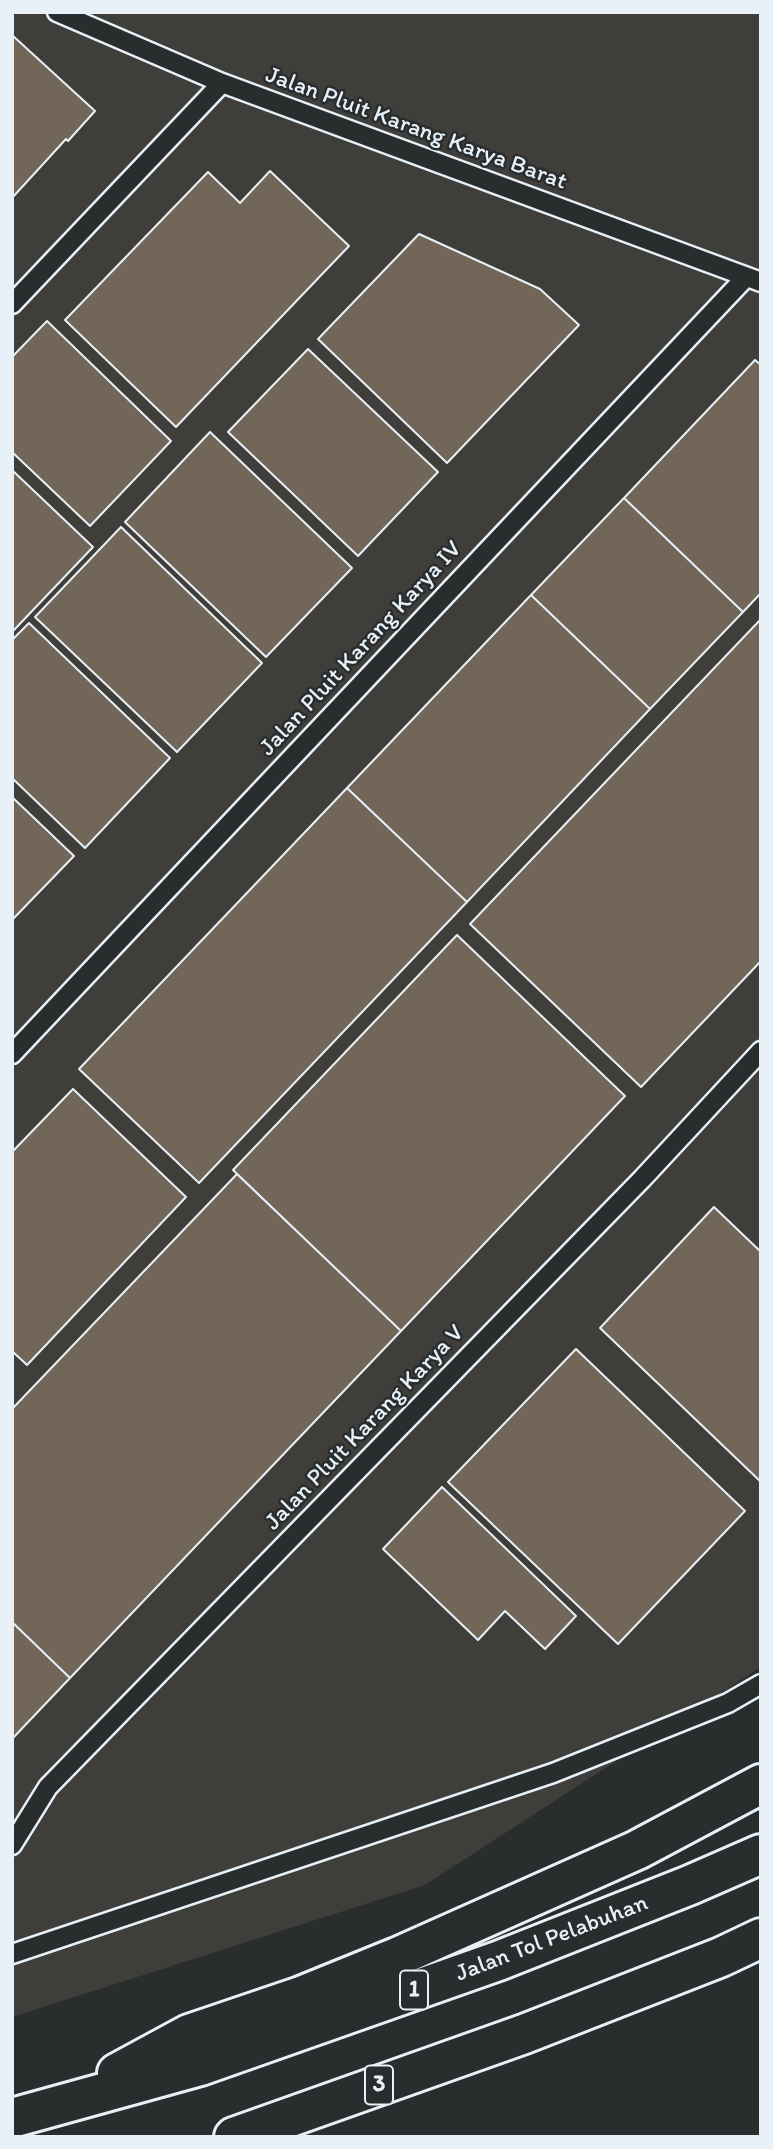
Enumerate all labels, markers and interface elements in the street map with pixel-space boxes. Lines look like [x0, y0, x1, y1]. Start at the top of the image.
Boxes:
street label: Jalan Pluit Karang Karya Barat [261, 61, 571, 197]
street label: Jalan Pluit Karang Karya IV [254, 536, 468, 762]
street label: Jalan Pluit Karang Karya V [259, 1319, 471, 1537]
street label: Jalan Tol Pelabuhan [452, 1889, 652, 1989]
road number: 1 [400, 1970, 428, 2010]
road number: 3 [365, 2066, 393, 2104]

